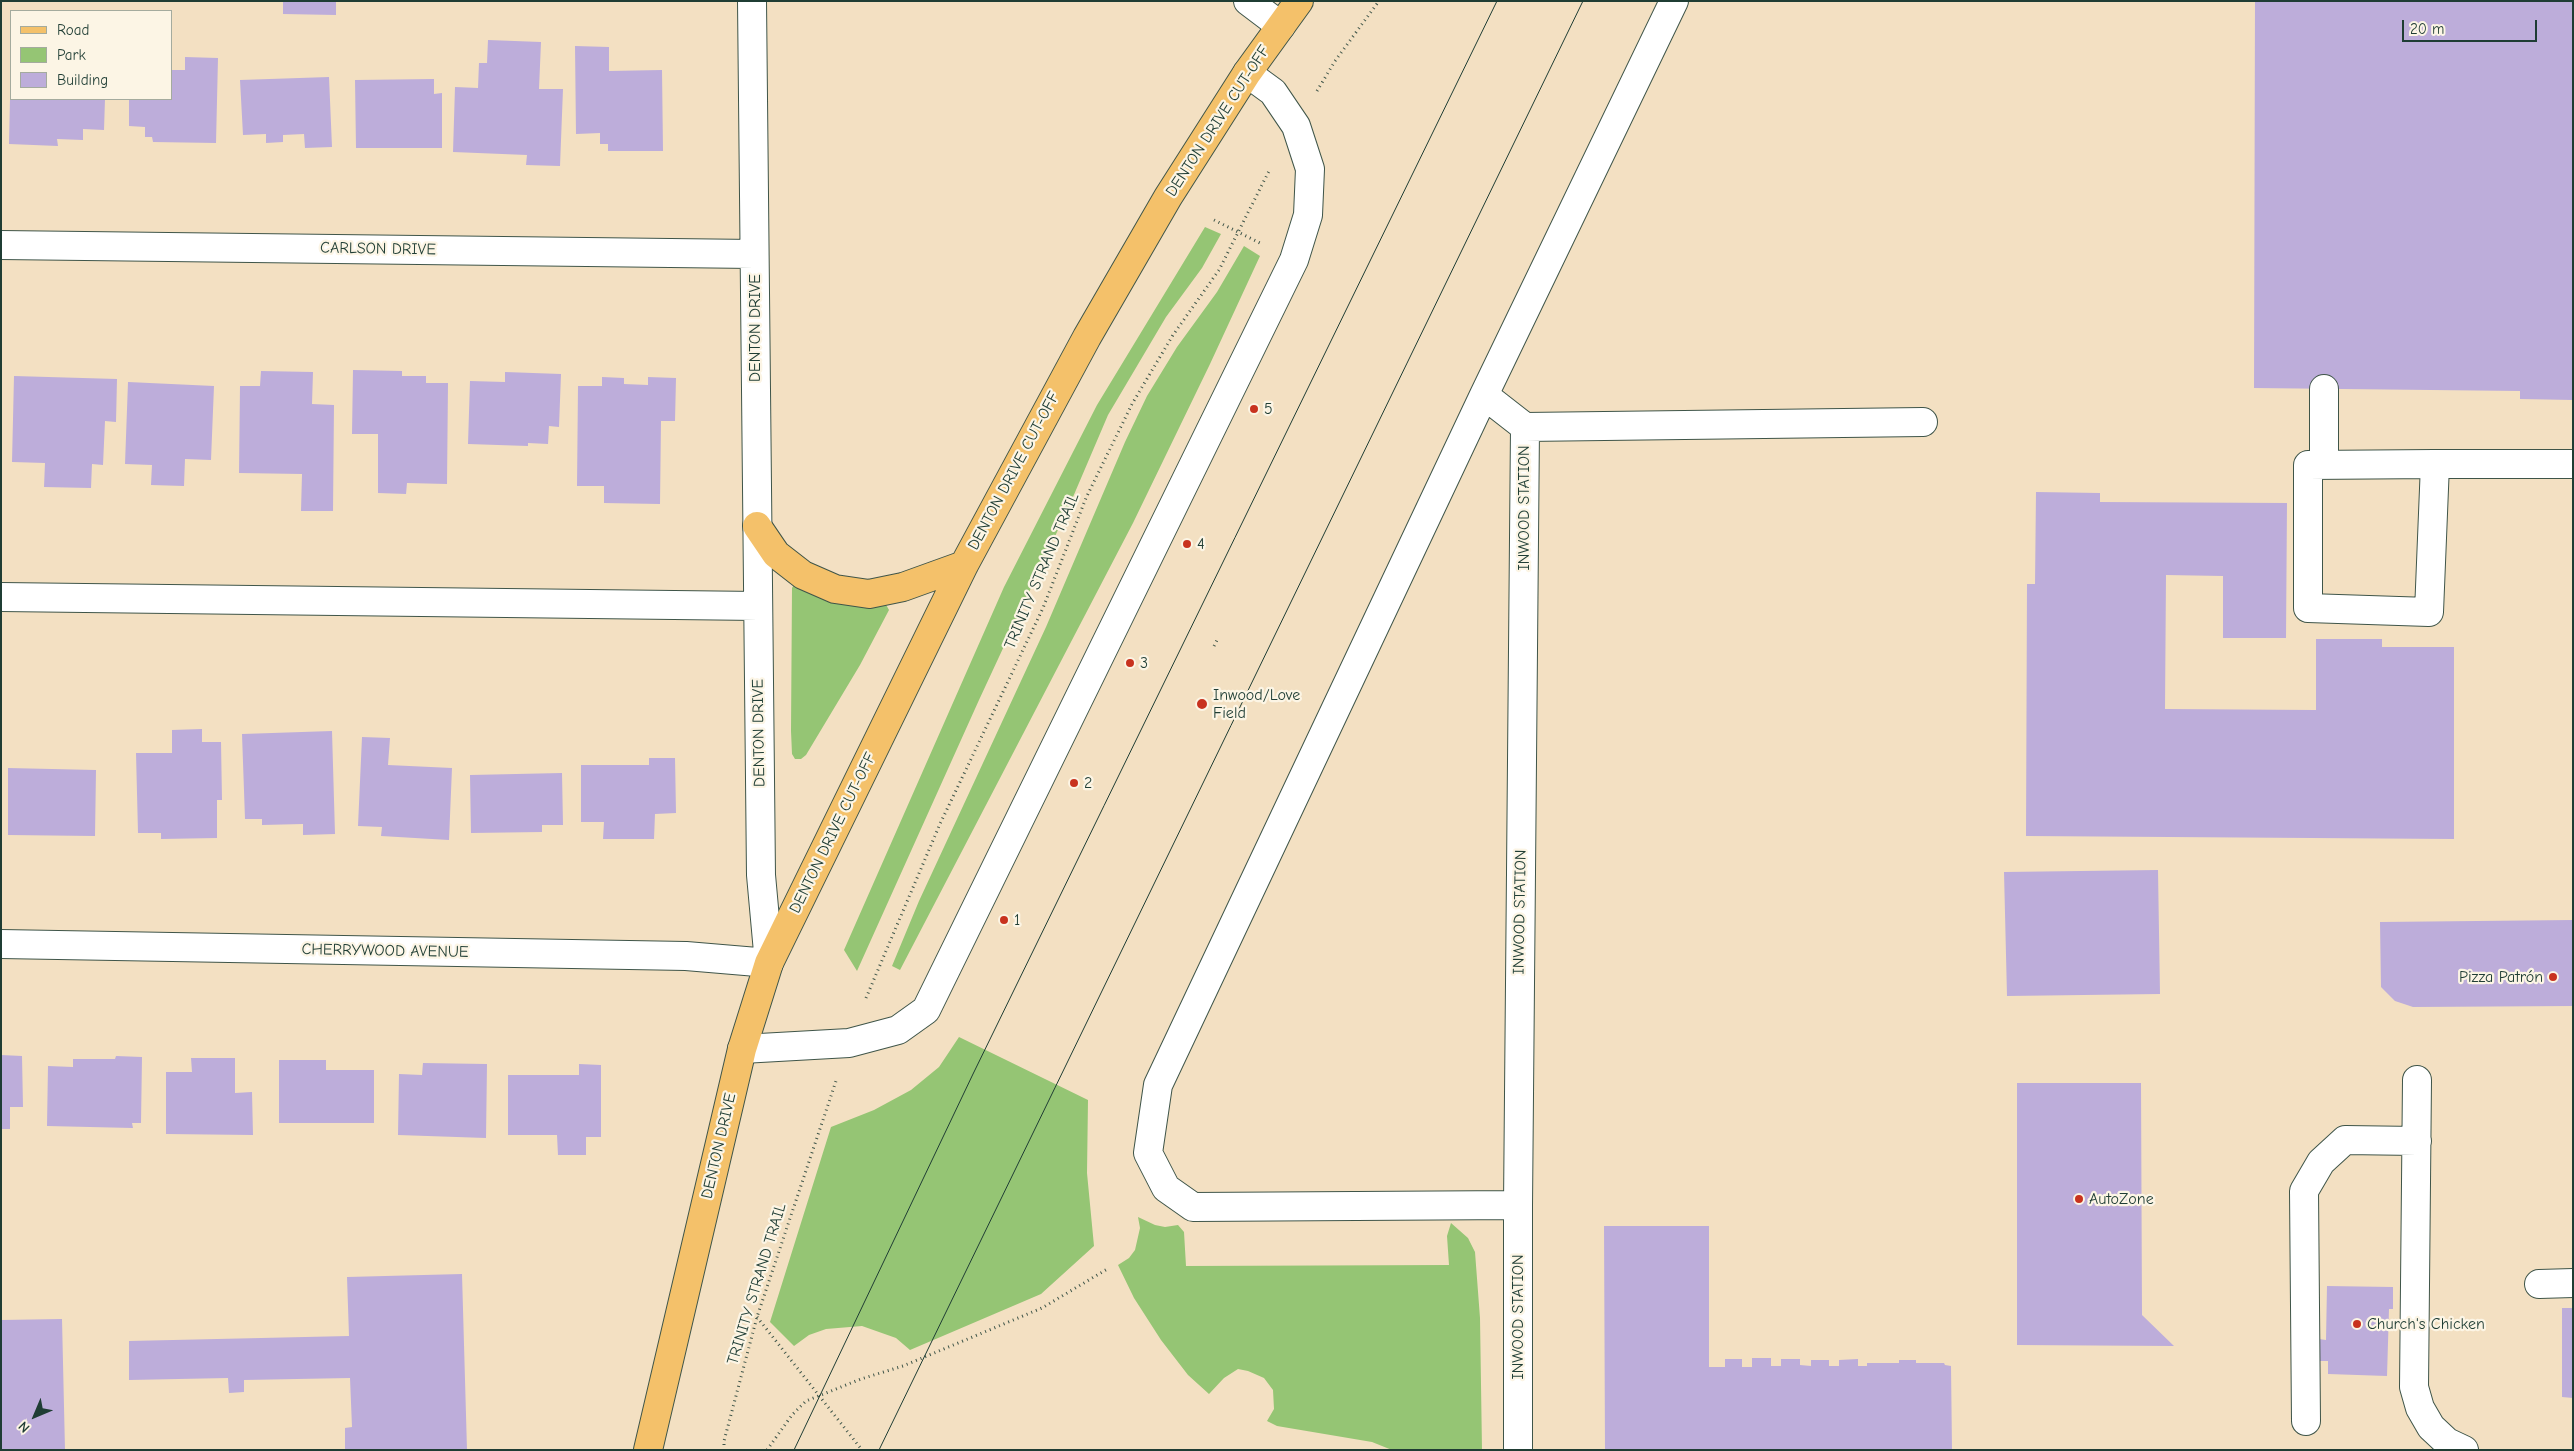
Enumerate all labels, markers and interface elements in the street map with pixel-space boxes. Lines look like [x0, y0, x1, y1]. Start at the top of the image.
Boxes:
legend [10, 10, 172, 100]
scale bar [2404, 10, 2539, 42]
text: 20 m [2410, 20, 2444, 38]
text: Road [57, 21, 89, 39]
street label: DENTON DRIVE CUT-OFF [1162, 42, 1274, 200]
text: Park [57, 46, 86, 64]
text: Building [57, 71, 108, 89]
street label: CARLSON DRIVE [320, 238, 436, 260]
street label: DENTON DRIVE [745, 274, 765, 382]
street label: DENTON DRIVE CUT-OFF [964, 389, 1064, 553]
place label: 5 [1264, 399, 1273, 419]
marker: 5 [1248, 403, 1260, 415]
street label: INWOOD STATION [1514, 446, 1534, 570]
street label: TRINITY STRAND TRAIL [1000, 490, 1084, 652]
place label: 4 [1197, 534, 1205, 554]
marker: 4 [1181, 538, 1193, 550]
place label: 3 [1140, 653, 1148, 673]
marker: 3 [1124, 657, 1136, 669]
street label: DENTON DRIVE [748, 679, 770, 787]
place label: Inwood/Love Field [1213, 685, 1300, 723]
marker: Inwood/Love Field [1195, 697, 1209, 711]
street label: DENTON DRIVE CUT-OFF [786, 749, 880, 917]
place label: 2 [1084, 773, 1092, 793]
marker: 2 [1068, 777, 1080, 789]
street label: INWOOD STATION [1509, 849, 1531, 975]
place label: 1 [1014, 910, 1020, 930]
marker: 1 [998, 914, 1010, 926]
street label: CHERRYWOOD AVENUE [301, 940, 469, 962]
place label: Pizza Patrón [2459, 967, 2543, 987]
marker: Pizza Patrón [2547, 971, 2559, 983]
street label: DENTON DRIVE [698, 1091, 740, 1201]
place label: AutoZone [2089, 1189, 2154, 1209]
marker: AutoZone [2073, 1193, 2085, 1205]
street label: TRINITY STRAND TRAIL [723, 1201, 791, 1367]
street label: INWOOD STATION [1508, 1255, 1528, 1379]
place label: Church's Chicken [2367, 1314, 2485, 1334]
marker: Church's Chicken [2351, 1318, 2363, 1330]
north arrow [10, 1391, 60, 1441]
text: N [15, 1418, 33, 1436]

